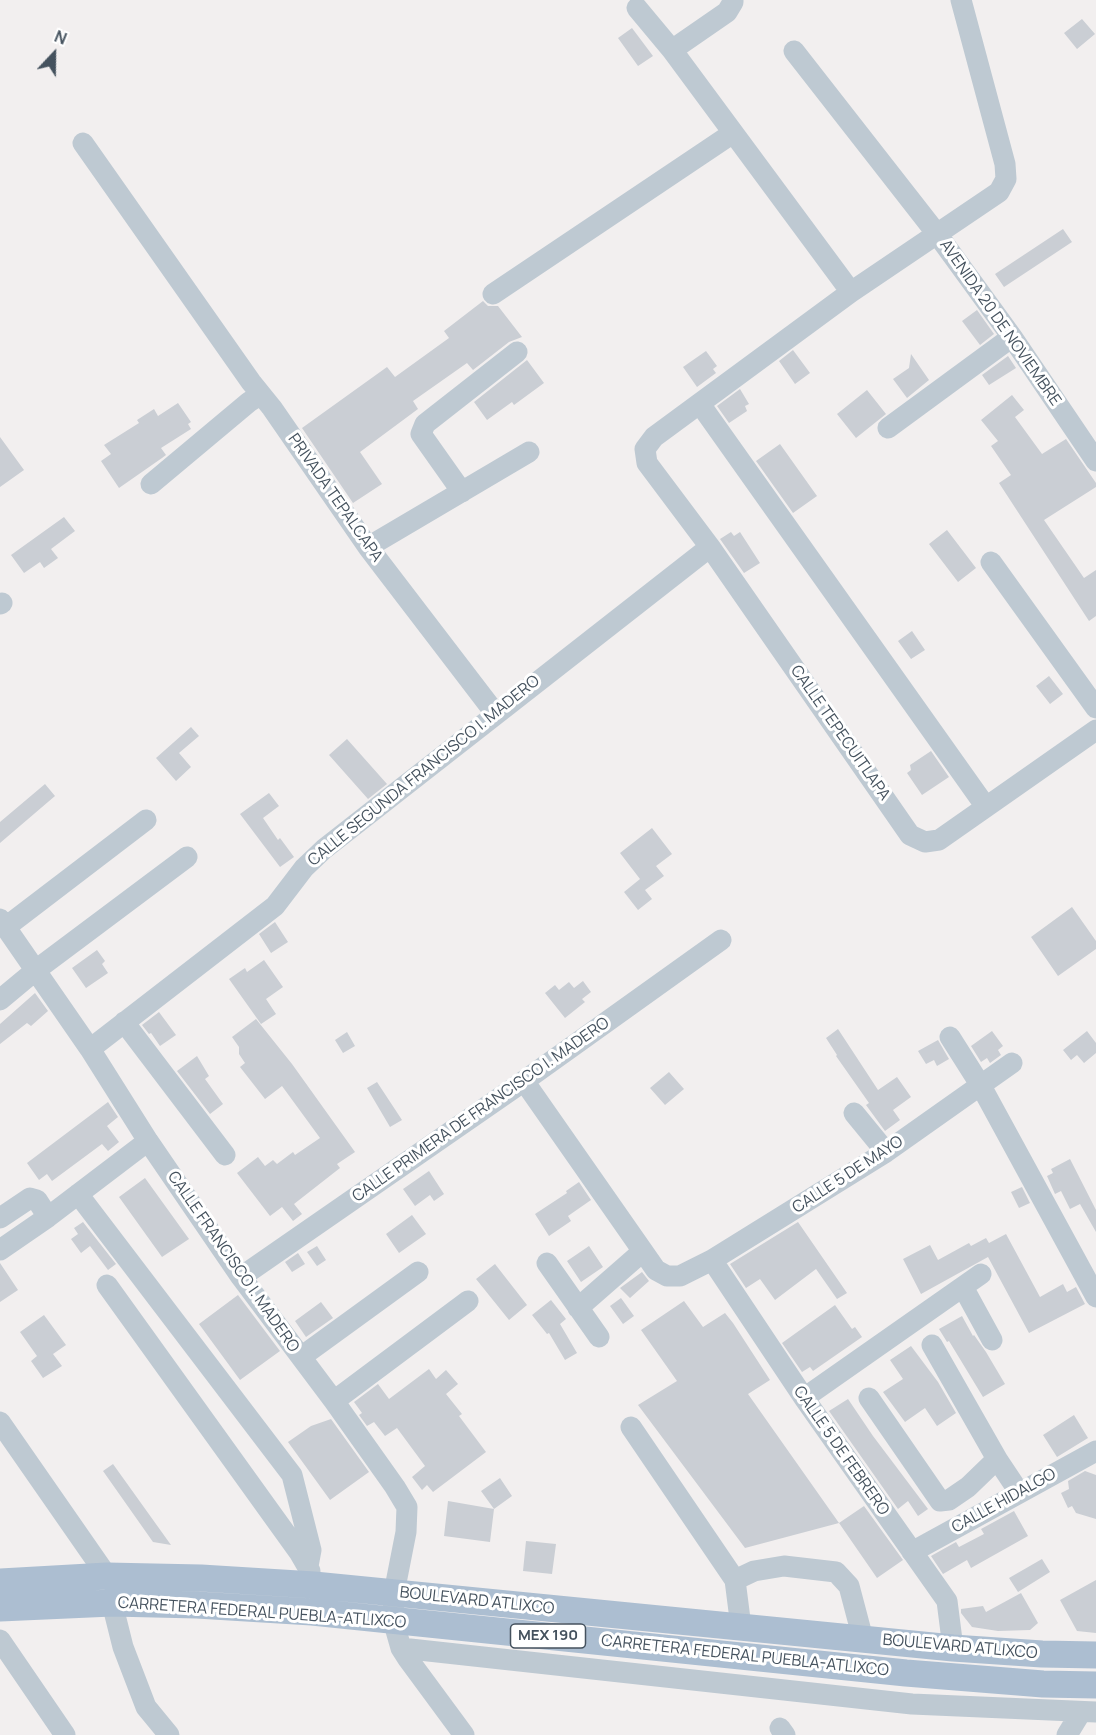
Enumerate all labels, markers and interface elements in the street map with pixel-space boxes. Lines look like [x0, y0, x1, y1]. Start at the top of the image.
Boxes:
north arrow [24, 24, 84, 84]
text: N [51, 25, 70, 50]
street label: AVENIDA 20 DE NOVIEMBRE [935, 236, 1065, 410]
street label: PRIVADA TEPALCAPA [284, 430, 386, 566]
street label: CALLE TEPECUITLAPA [786, 662, 894, 804]
street label: CALLE SEGUNDA FRANCISCO I. MADERO [304, 672, 544, 870]
street label: CALLE PRIMERA DE FRANCISCO I. MADERO [349, 1013, 613, 1207]
street label: CALLE 5 DE MAYO [789, 1132, 907, 1218]
street label: CALLE FRANCISCO I. MADERO [163, 1168, 303, 1356]
street label: CALLE 5 DE FEBRERO [789, 1383, 893, 1519]
street label: CALLE HIDALGO [949, 1465, 1059, 1537]
street label: BOULEVARD ATLIXCO [399, 1583, 555, 1619]
street label: CARRETERA FEDERAL PUEBLA-ATLIXCO [117, 1593, 407, 1633]
road number: MEX 190 [510, 1624, 586, 1648]
street label: CARRETERA FEDERAL PUEBLA-ATLIXCO [600, 1631, 890, 1681]
street label: BOULEVARD ATLIXCO [882, 1631, 1038, 1663]

